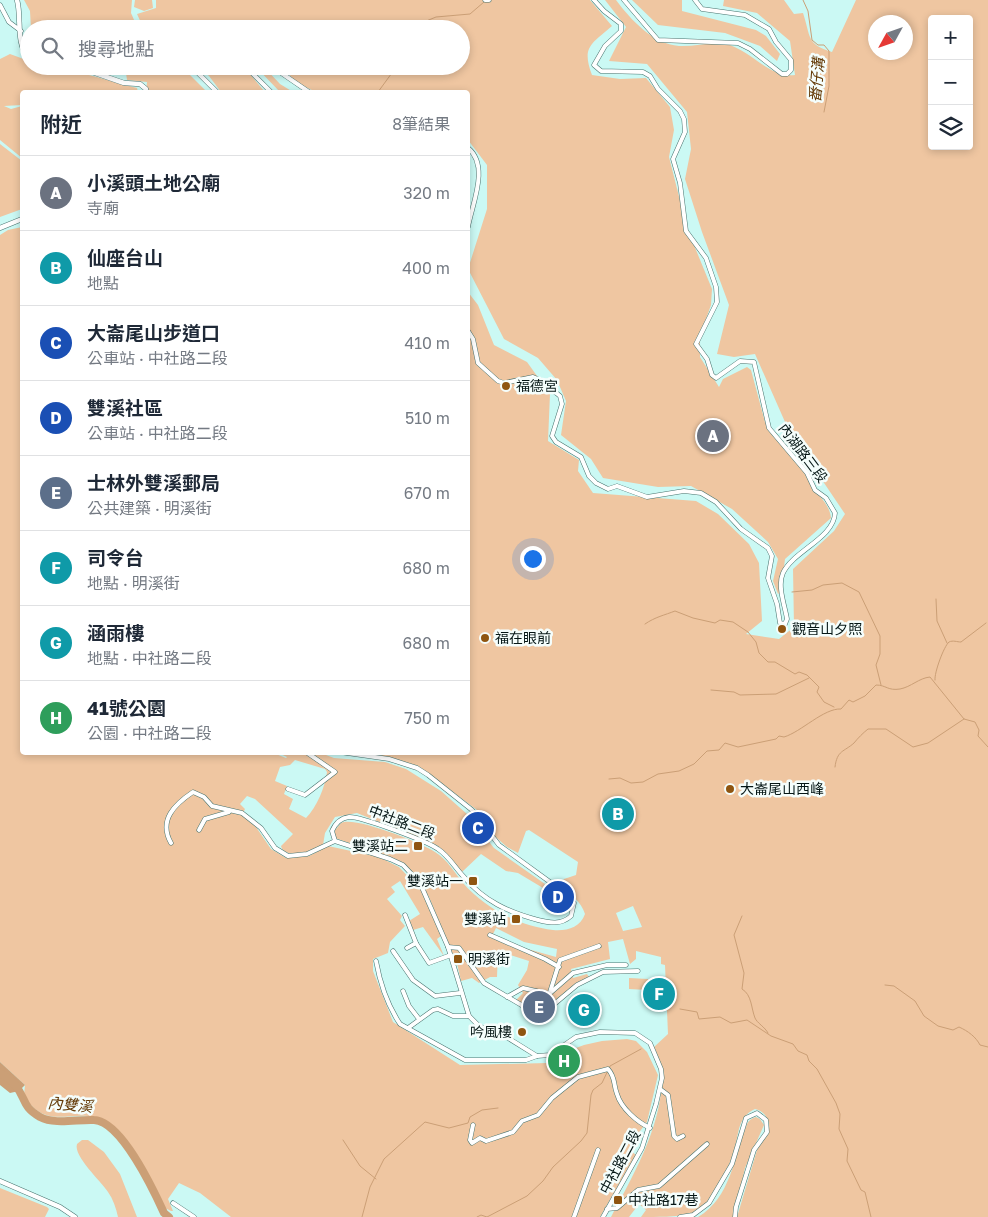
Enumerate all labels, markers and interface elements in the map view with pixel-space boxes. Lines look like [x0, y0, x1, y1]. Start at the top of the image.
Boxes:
north arrow [868, 15, 913, 60]
map controls [928, 15, 973, 150]
button: + [928, 15, 973, 60]
search box [20, 20, 470, 75]
icon: search [38, 34, 66, 62]
text: 搜尋地點 [78, 37, 154, 60]
water label: 番仔溝 [805, 55, 827, 103]
button: − [928, 60, 973, 105]
button: layers [928, 105, 973, 150]
text: 附近 [40, 111, 82, 137]
text: 8筆結果 [392, 114, 450, 134]
text: 小溪頭土地公廟 [87, 171, 220, 194]
text: A [50, 183, 62, 203]
text: 320 m [403, 183, 450, 203]
text: 寺廟 [87, 198, 119, 218]
text: 仙座台山 [87, 246, 163, 269]
text: B [50, 258, 62, 278]
text: 400 m [402, 258, 450, 278]
text: 地點 [87, 273, 119, 293]
text: 大崙尾山步道口 [87, 321, 220, 344]
text: C [50, 333, 62, 353]
text: 410 m [404, 333, 450, 353]
text: 公車站 · 中社路二段 [87, 348, 228, 368]
place label: 福德宮 [516, 377, 558, 394]
marker: 福德宮 [500, 380, 512, 392]
text: 雙溪社區 [87, 396, 163, 419]
text: D [50, 408, 62, 428]
text: 510 m [405, 408, 450, 428]
pin: A [697, 417, 729, 455]
street label: 內湖路三段 [776, 420, 831, 486]
text: 公車站 · 中社路二段 [87, 423, 228, 443]
text: 士林外雙溪郵局 [87, 471, 220, 494]
text: E [51, 483, 61, 503]
text: 670 m [404, 483, 450, 503]
text: 公共建築 · 明溪街 [87, 498, 212, 518]
text: 司令台 [87, 546, 144, 569]
your location [520, 546, 546, 572]
text: F [51, 558, 61, 578]
text: 680 m [402, 558, 450, 578]
text: 地點 · 明溪街 [87, 573, 180, 593]
place label: 觀音山夕照 [792, 620, 862, 637]
text: 涵雨樓 [87, 621, 144, 644]
marker: 觀音山夕照 [776, 623, 788, 635]
place label: 福在眼前 [495, 629, 551, 646]
marker: 福在眼前 [479, 632, 491, 644]
text: G [50, 633, 62, 653]
text: 680 m [402, 633, 450, 653]
text: 地點 · 中社路二段 [87, 648, 212, 668]
text: 41號公園 [87, 696, 166, 719]
text: H [50, 708, 62, 728]
text: 750 m [404, 708, 450, 728]
text: 公園 · 中社路二段 [87, 723, 212, 743]
place label: 大崙尾山西峰 [740, 780, 824, 797]
marker: 大崙尾山西峰 [724, 783, 736, 795]
pin: B [602, 795, 634, 833]
street label: 中社路二段 [366, 801, 438, 842]
pin: C [462, 809, 494, 847]
place label: 雙溪站二 [352, 837, 408, 854]
marker: 雙溪站二 [412, 840, 424, 852]
place label: 雙溪站一 [407, 872, 463, 889]
marker: 雙溪站一 [467, 875, 479, 887]
pin: D [542, 878, 574, 916]
place label: 雙溪站 [464, 910, 506, 927]
marker: 雙溪站 [510, 913, 522, 925]
place label: 明溪街 [468, 950, 510, 967]
marker: 明溪街 [452, 953, 464, 965]
pin: F [643, 975, 675, 1013]
pin: E [523, 988, 555, 1026]
pin: G [568, 991, 600, 1029]
place label: 吟風樓 [470, 1023, 512, 1040]
marker: 吟風樓 [516, 1026, 528, 1038]
pin: H [548, 1042, 580, 1080]
water label: 內雙溪 [47, 1093, 95, 1115]
street label: 中社路二段 [596, 1127, 643, 1197]
place label: 中社路17巷 [628, 1191, 698, 1208]
marker: 中社路17巷 [612, 1194, 624, 1206]

